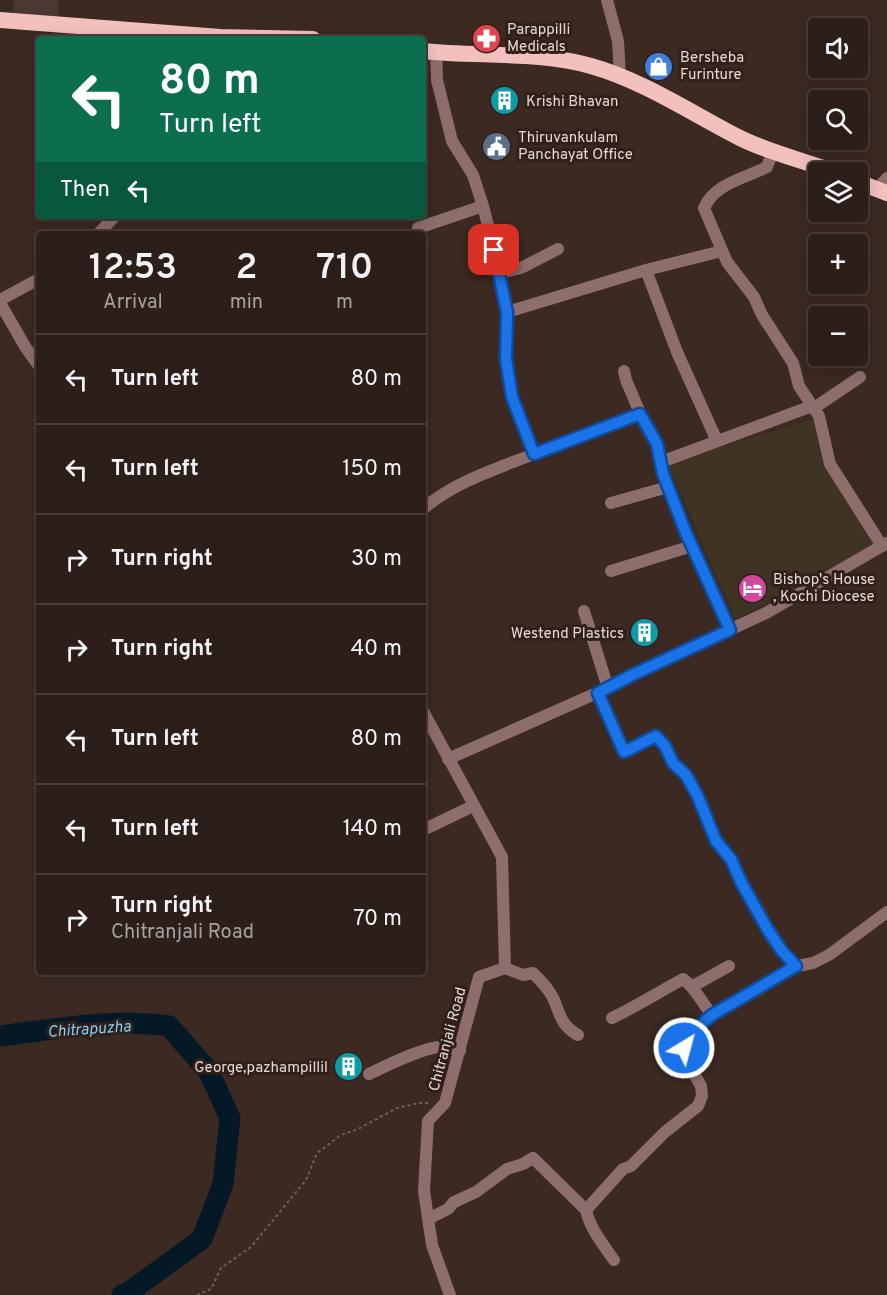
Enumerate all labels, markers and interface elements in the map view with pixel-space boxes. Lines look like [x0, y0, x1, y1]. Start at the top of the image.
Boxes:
map controls [808, 18, 868, 366]
button: sound [808, 18, 868, 78]
place label: Parappilli Medicals [507, 21, 570, 57]
pharmacy icon: Parappilli Medicals [470, 22, 502, 54]
place label: Bersheba Furinture [680, 49, 744, 85]
shop icon: Bersheba Furinture [643, 50, 675, 82]
text: 80 m [159, 56, 260, 109]
icon: left [60, 60, 138, 138]
building icon: Krishi Bhavan [489, 85, 521, 117]
button: search [808, 90, 868, 150]
place label: Krishi Bhavan [526, 93, 618, 112]
text: Turn left [159, 108, 261, 142]
place label: Thiruvankulam Panchayat Office [518, 129, 633, 165]
public building icon: Thiruvankulam Panchayat Office [481, 130, 513, 162]
button: layers [808, 162, 868, 222]
icon: left [122, 174, 155, 207]
text: Then [60, 177, 110, 204]
pin [468, 224, 519, 275]
icon: arrive [477, 233, 510, 266]
button: + [808, 234, 868, 294]
text: 12:53 [89, 246, 177, 292]
text: 2 [235, 246, 257, 292]
text: 710 [316, 246, 373, 292]
text: Arrival [103, 290, 163, 316]
text: min [230, 290, 263, 316]
text: m [336, 290, 353, 316]
button: − [808, 306, 868, 366]
icon: left [60, 363, 93, 396]
text: Turn left [111, 366, 199, 393]
text: 80 m [351, 366, 402, 393]
icon: left [60, 453, 93, 486]
text: Turn left [111, 456, 199, 483]
text: 150 m [342, 456, 402, 483]
icon: right [60, 543, 93, 576]
text: Turn right [111, 546, 213, 573]
text: 30 m [351, 546, 402, 573]
place label: Bishop's House , Kochi Diocese [773, 571, 875, 607]
hotel icon: Bishop's House , Kochi Diocese [736, 572, 768, 604]
building icon: Westend Plastics [629, 617, 661, 649]
place label: Westend Plastics [511, 625, 624, 644]
icon: right [60, 633, 93, 666]
text: Turn right [111, 636, 213, 663]
text: 40 m [350, 636, 402, 663]
icon: left [60, 723, 93, 756]
text: Turn left [111, 726, 199, 753]
text: 80 m [351, 726, 402, 753]
icon: left [60, 813, 93, 846]
text: Turn left [111, 816, 199, 843]
text: 140 m [343, 816, 402, 843]
text: Turn right [111, 893, 213, 920]
icon: right [60, 903, 93, 936]
text: 70 m [353, 906, 402, 933]
text: Chitranjali Road [111, 920, 254, 946]
street label: Chitranjali Road [425, 985, 472, 1094]
position arrow [652, 1016, 716, 1080]
water label: Chitrapuzha [47, 1017, 132, 1043]
building icon: George,pazhampillil [333, 1051, 365, 1083]
place label: George,pazhampillil [194, 1059, 328, 1078]

